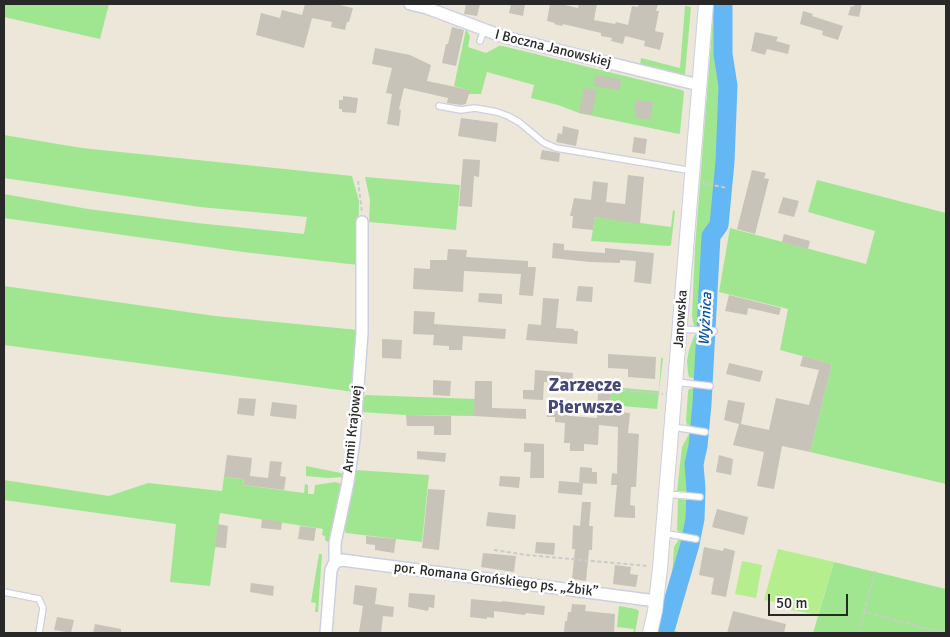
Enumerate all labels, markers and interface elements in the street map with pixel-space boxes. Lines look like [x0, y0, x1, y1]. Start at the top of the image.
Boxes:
street label: I Boczna Janowskiej [493, 26, 613, 72]
street label: Janowska [671, 289, 691, 349]
water label: Wyżnica [696, 292, 716, 346]
district label: Zarzecze Pierwsze [548, 375, 622, 419]
street label: Armii Krajowej [340, 384, 366, 474]
street label: por. Romana Grońskiego ps. „Żbik” [393, 559, 599, 601]
scale bar [770, 584, 850, 616]
text: 50 m [776, 594, 807, 612]

